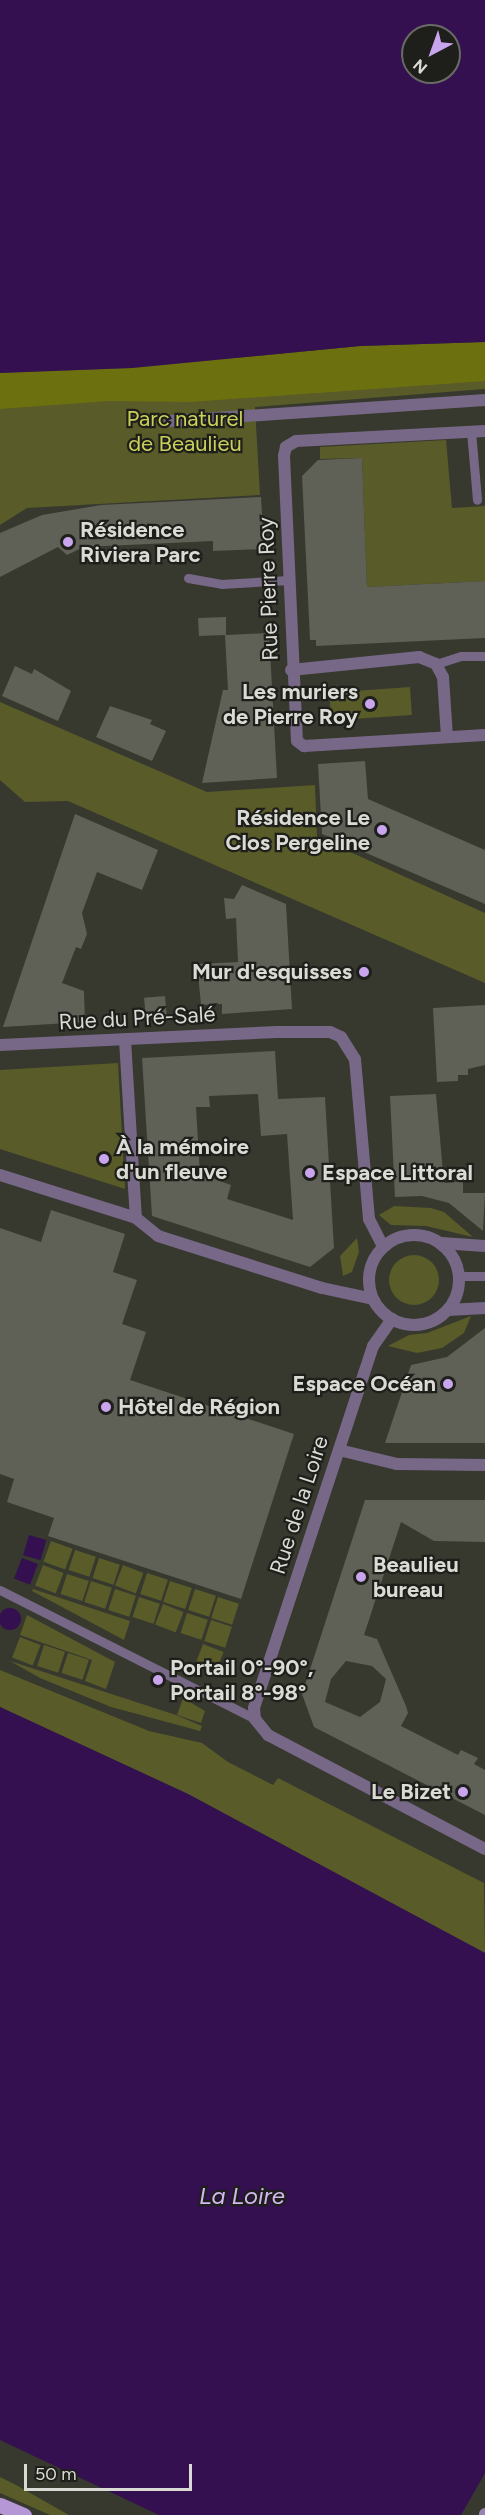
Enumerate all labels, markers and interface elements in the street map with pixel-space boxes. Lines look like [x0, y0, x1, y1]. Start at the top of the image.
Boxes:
north arrow [401, 24, 461, 84]
text: N [409, 55, 431, 78]
park label: Parc naturel de Beaulieu [127, 405, 243, 457]
place label: Résidence Riviera Parc [80, 516, 201, 568]
street label: Rue Pierre Roy [252, 517, 284, 661]
marker: Résidence Riviera Parc [61, 535, 75, 549]
place label: Les muriers de Pierre Roy [223, 678, 358, 730]
marker: Les muriers de Pierre Roy [363, 697, 377, 711]
place label: Résidence Le Clos Pergeline [226, 804, 370, 855]
marker: Résidence Le Clos Pergeline [375, 823, 389, 837]
place label: Mur d'esquisses [192, 959, 352, 985]
marker: Mur d'esquisses [357, 965, 371, 979]
street label: Rue du Pré-Salé [58, 1001, 216, 1035]
place label: À la mémoire d'un fleuve [116, 1133, 249, 1184]
marker: À la mémoire d'un fleuve [97, 1152, 111, 1166]
place label: Espace Littoral [322, 1160, 473, 1186]
marker: Espace Littoral [303, 1166, 317, 1180]
place label: Espace Océan [293, 1371, 436, 1397]
marker: Espace Océan [441, 1377, 455, 1391]
place label: Hôtel de Région [118, 1394, 280, 1420]
marker: Hôtel de Région [99, 1400, 113, 1414]
street label: Rue de la Loire [264, 1432, 334, 1578]
place label: Beaulieu bureau [373, 1551, 459, 1603]
marker: Beaulieu bureau [354, 1570, 368, 1584]
place label: Portail 0°-90°, Portail 8°-98° [170, 1654, 313, 1706]
marker: Portail 0°-90°, Portail 8°-98° [151, 1673, 165, 1687]
place label: Le Bizet [371, 1779, 451, 1805]
marker: Le Bizet [456, 1785, 470, 1799]
water label: La Loire [199, 2182, 285, 2210]
scale bar [27, 2452, 195, 2490]
text: 50 m [35, 2463, 77, 2485]

